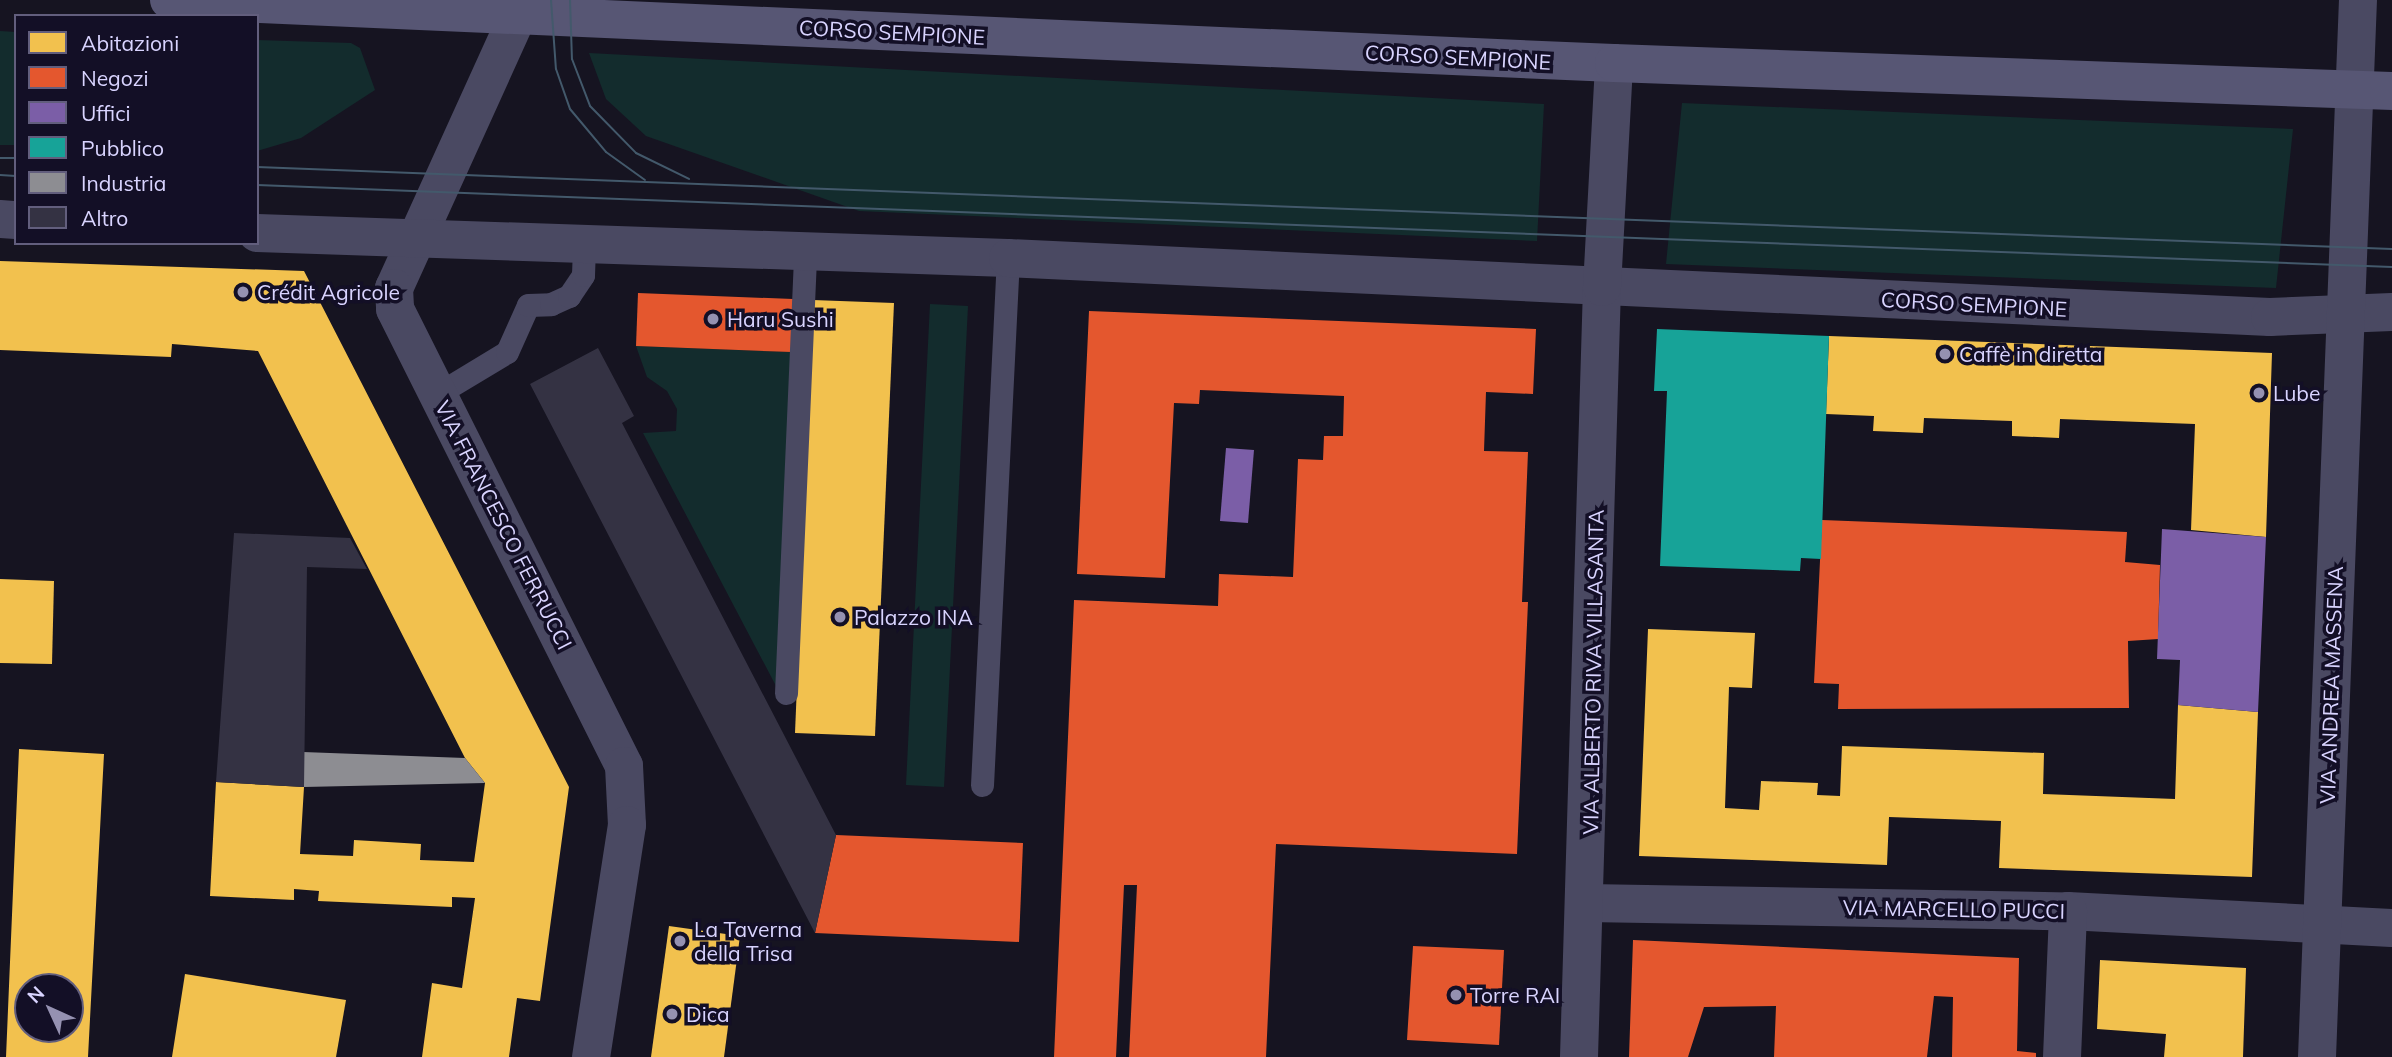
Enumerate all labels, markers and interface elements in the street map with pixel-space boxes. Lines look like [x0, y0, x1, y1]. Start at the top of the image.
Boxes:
legend [14, 14, 259, 245]
street label: CORSO SEMPIONE [798, 15, 986, 49]
text: Abitazioni [81, 30, 179, 56]
street label: CORSO SEMPIONE [1364, 40, 1552, 74]
text: Negozi [81, 65, 149, 91]
text: Uffici [81, 100, 131, 126]
text: Pubblico [81, 135, 164, 161]
text: Industria [81, 170, 166, 196]
text: Altro [81, 205, 128, 231]
place label: Crédit Agricole [257, 279, 400, 305]
marker: Crédit Agricole [235, 284, 251, 300]
street label: CORSO SEMPIONE [1880, 287, 2068, 321]
place label: Haru Sushi [727, 306, 834, 332]
marker: Haru Sushi [705, 311, 721, 327]
place label: Caffè in diretta [1959, 341, 2102, 367]
marker: Caffè in diretta [1937, 346, 1953, 362]
place label: Lube [2273, 380, 2320, 406]
marker: Lube [2251, 385, 2267, 401]
street label: VIA FRANCESCO FERRUCCI [430, 396, 578, 654]
street label: VIA ALBERTO RIVA VILLASANTA [1578, 509, 1608, 835]
street label: VIA ANDREA MASSENA [2314, 565, 2348, 805]
place label: Palazzo INA [854, 604, 973, 630]
marker: Palazzo INA [832, 609, 848, 625]
street label: VIA MARCELLO PUCCI [1843, 894, 2065, 924]
place label: La Taverna della Trisa [694, 916, 802, 966]
marker: La Taverna della Trisa [672, 933, 688, 949]
north arrow [14, 973, 84, 1043]
text: N [22, 981, 49, 1008]
place label: Torre RAI [1470, 982, 1560, 1008]
marker: Torre RAI [1448, 987, 1464, 1003]
place label: Dica [686, 1001, 730, 1027]
marker: Dica [664, 1006, 680, 1022]

